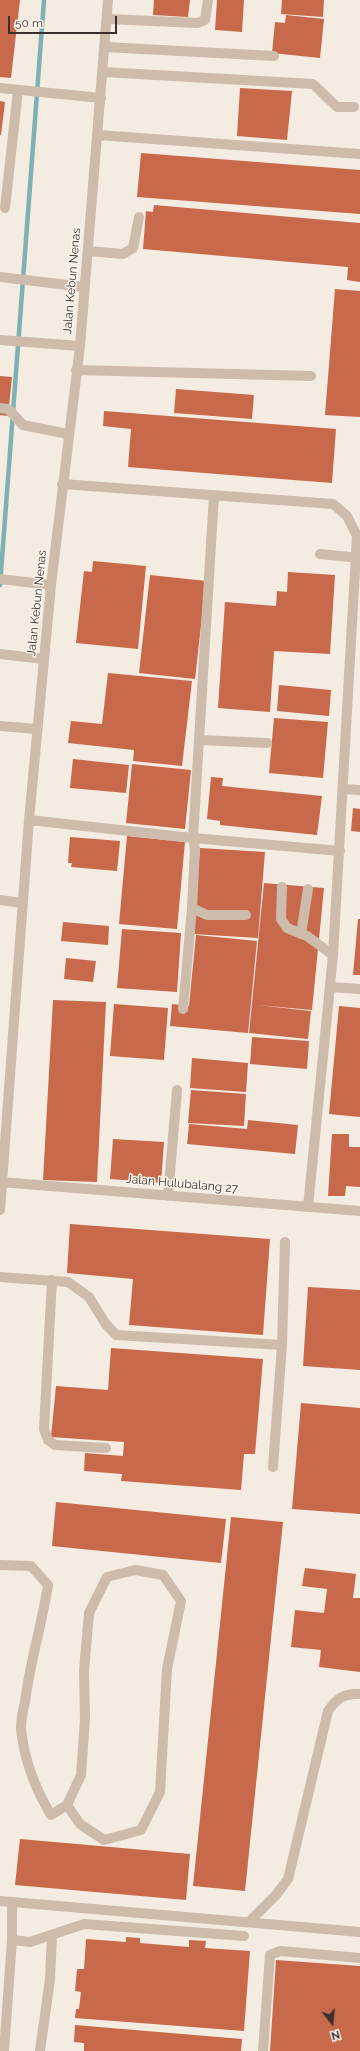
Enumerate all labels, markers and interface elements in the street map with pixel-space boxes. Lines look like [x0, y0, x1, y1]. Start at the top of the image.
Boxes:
scale bar [10, 8, 119, 34]
text: 50 m [15, 16, 43, 30]
street label: Jalan Kebun Nenas [60, 227, 84, 335]
street label: Jalan Kebun Nenas [24, 549, 50, 657]
street label: Jalan Hulubalang 27 [125, 1172, 239, 1196]
north arrow [312, 2003, 352, 2043]
text: N [330, 2028, 341, 2042]

